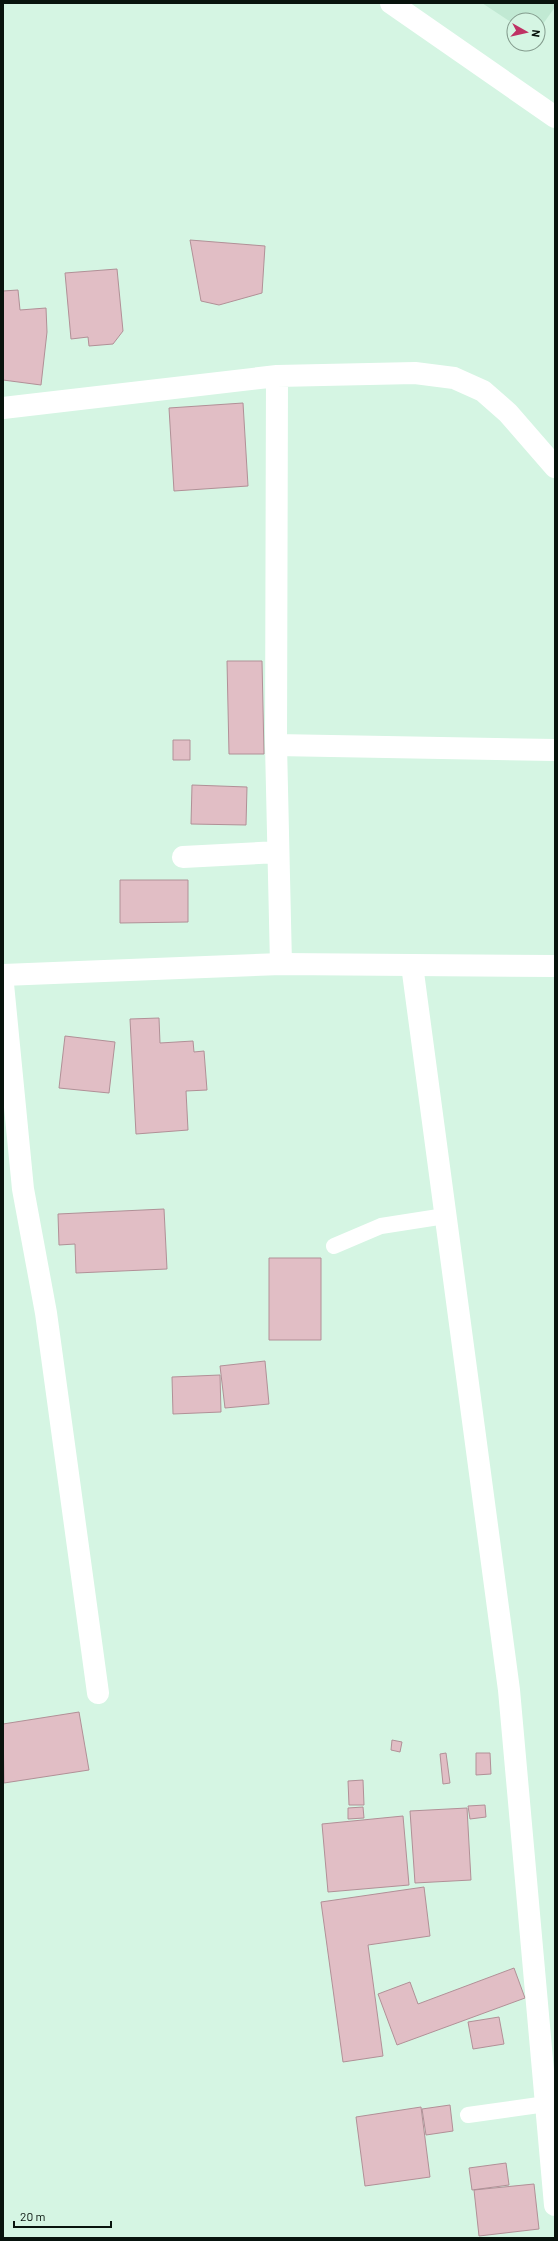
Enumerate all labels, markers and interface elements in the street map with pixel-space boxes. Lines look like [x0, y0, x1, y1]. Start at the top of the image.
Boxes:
north arrow [506, 12, 546, 52]
text: N [529, 29, 543, 38]
scale bar [14, 2203, 111, 2229]
text: 20 m [20, 2209, 46, 2223]

